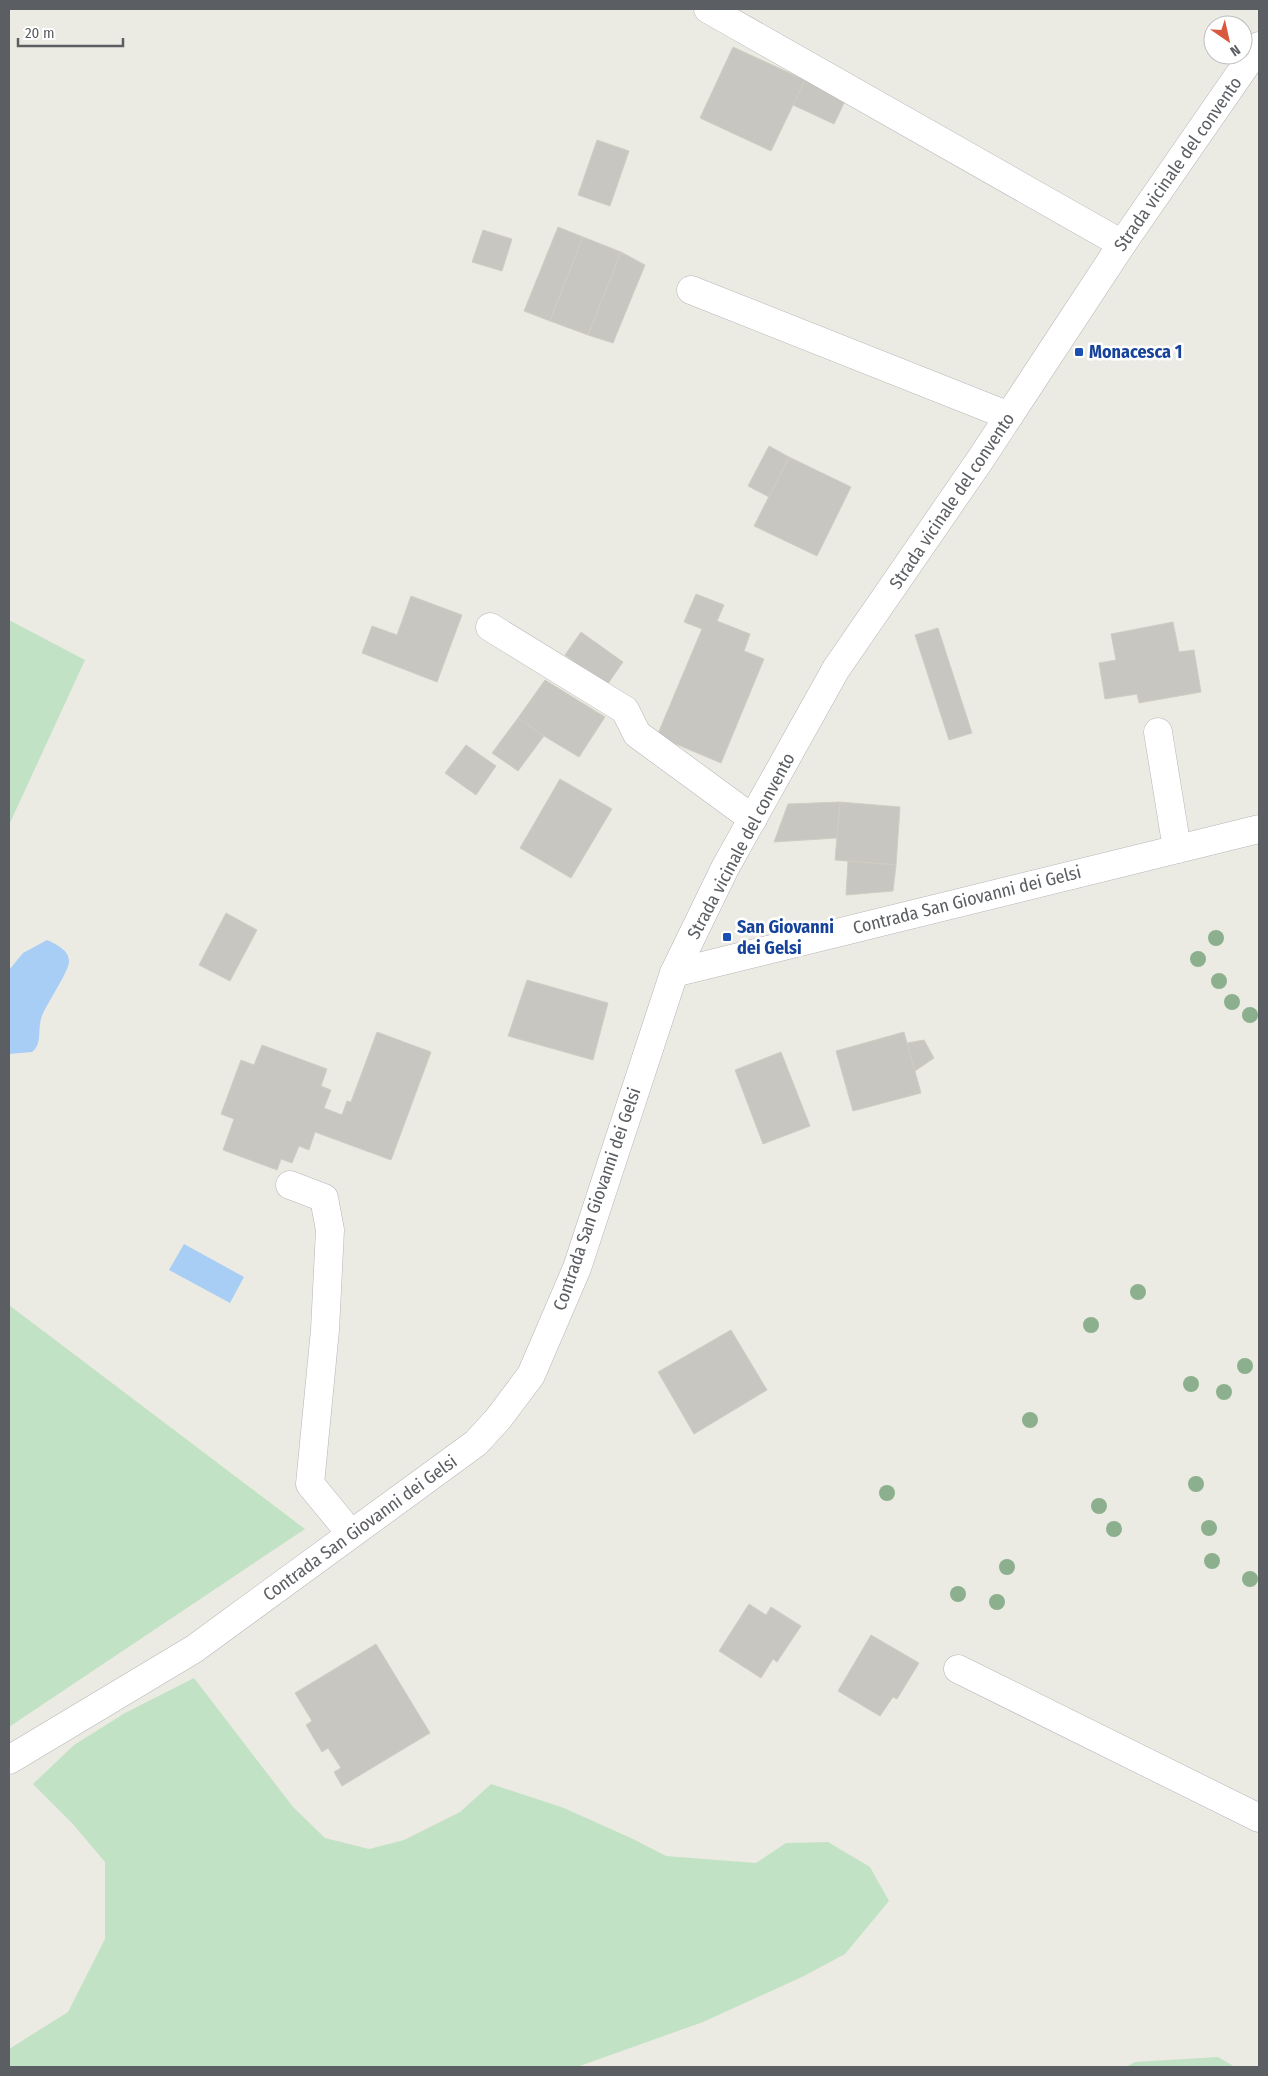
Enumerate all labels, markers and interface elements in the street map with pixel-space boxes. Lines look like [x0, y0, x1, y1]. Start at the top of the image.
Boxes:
scale bar [18, 15, 122, 47]
north arrow [1203, 15, 1253, 65]
text: 20 m [25, 24, 55, 42]
text: N [1227, 41, 1243, 60]
street label: Strada vicinale del convento [1109, 73, 1247, 255]
place label: Monacesca 1 [1089, 341, 1182, 363]
marker: Monacesca 1 [1073, 346, 1085, 358]
street label: Strada vicinale del convento [885, 409, 1019, 593]
street label: Strada vicinale del convento [682, 749, 800, 943]
street label: Contrada San Giovanni dei Gelsi [851, 861, 1083, 939]
place label: San Giovanni dei Gelsi [737, 916, 834, 959]
marker: San Giovanni dei Gelsi [721, 931, 733, 943]
street label: Contrada San Giovanni dei Gelsi [548, 1085, 646, 1313]
street label: Contrada San Giovanni dei Gelsi [259, 1450, 461, 1606]

